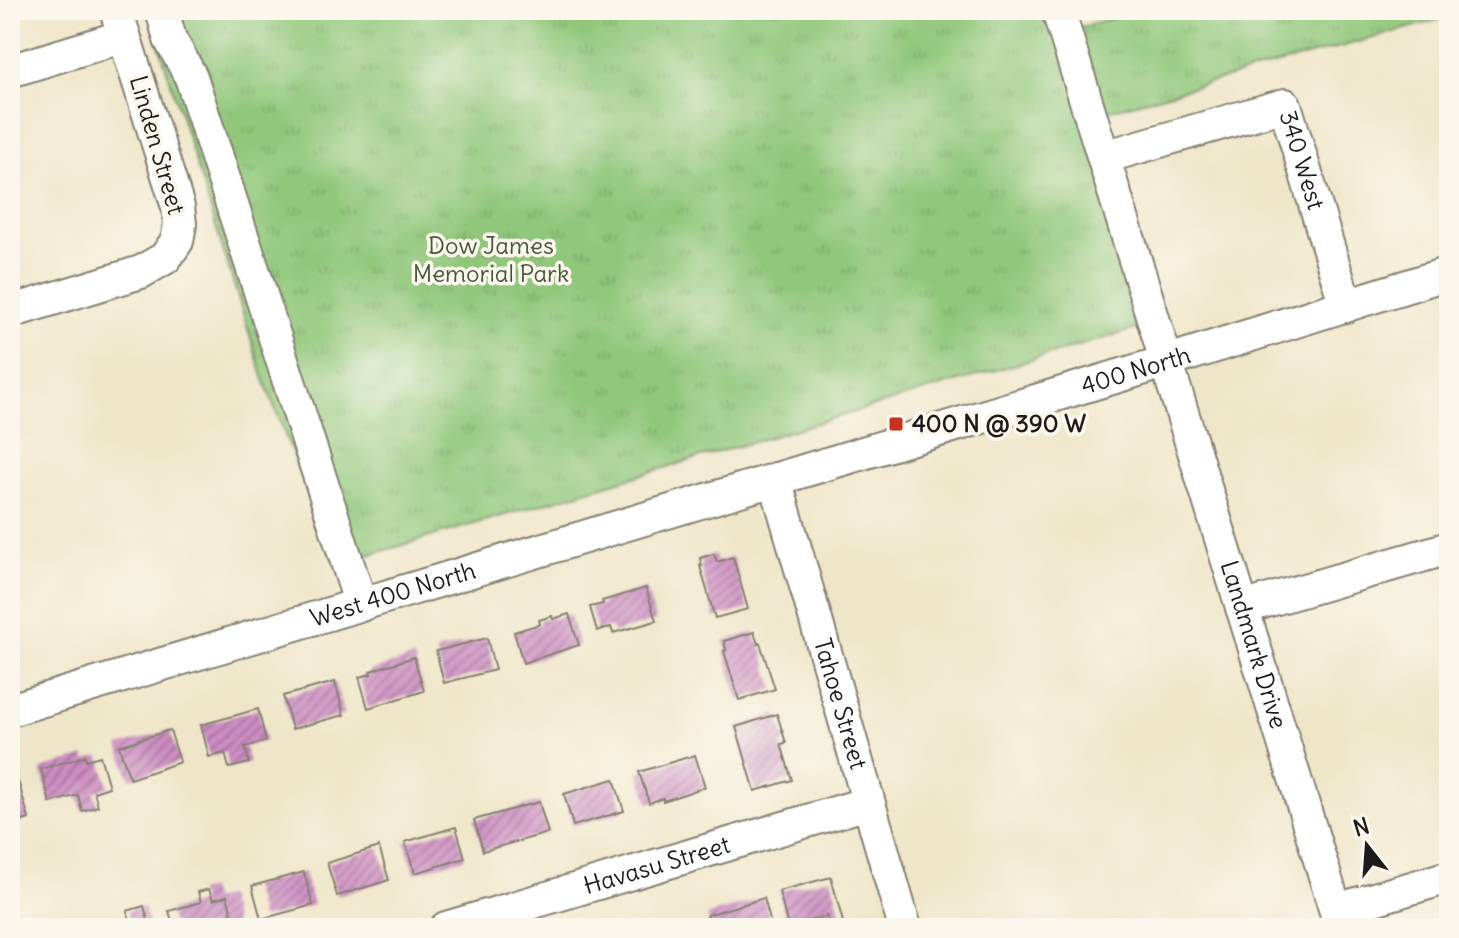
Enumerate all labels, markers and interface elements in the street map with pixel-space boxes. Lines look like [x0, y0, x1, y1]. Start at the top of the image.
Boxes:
street label: Linden Street [124, 72, 192, 218]
street label: 340 West [1274, 107, 1332, 213]
park label: Dow James Memorial Park [413, 230, 569, 288]
street label: 400 North [1077, 339, 1194, 400]
place label: 400 N @ 390 W [912, 408, 1086, 438]
marker: 400 N @ 390 W [887, 415, 905, 433]
street label: West 400 North [306, 555, 479, 633]
street label: Landmark Drive [1215, 557, 1295, 732]
street label: Tahoe Street [808, 635, 874, 772]
north arrow [1327, 806, 1407, 886]
text: N [1350, 811, 1373, 842]
street label: Havasu Street [580, 829, 733, 900]

